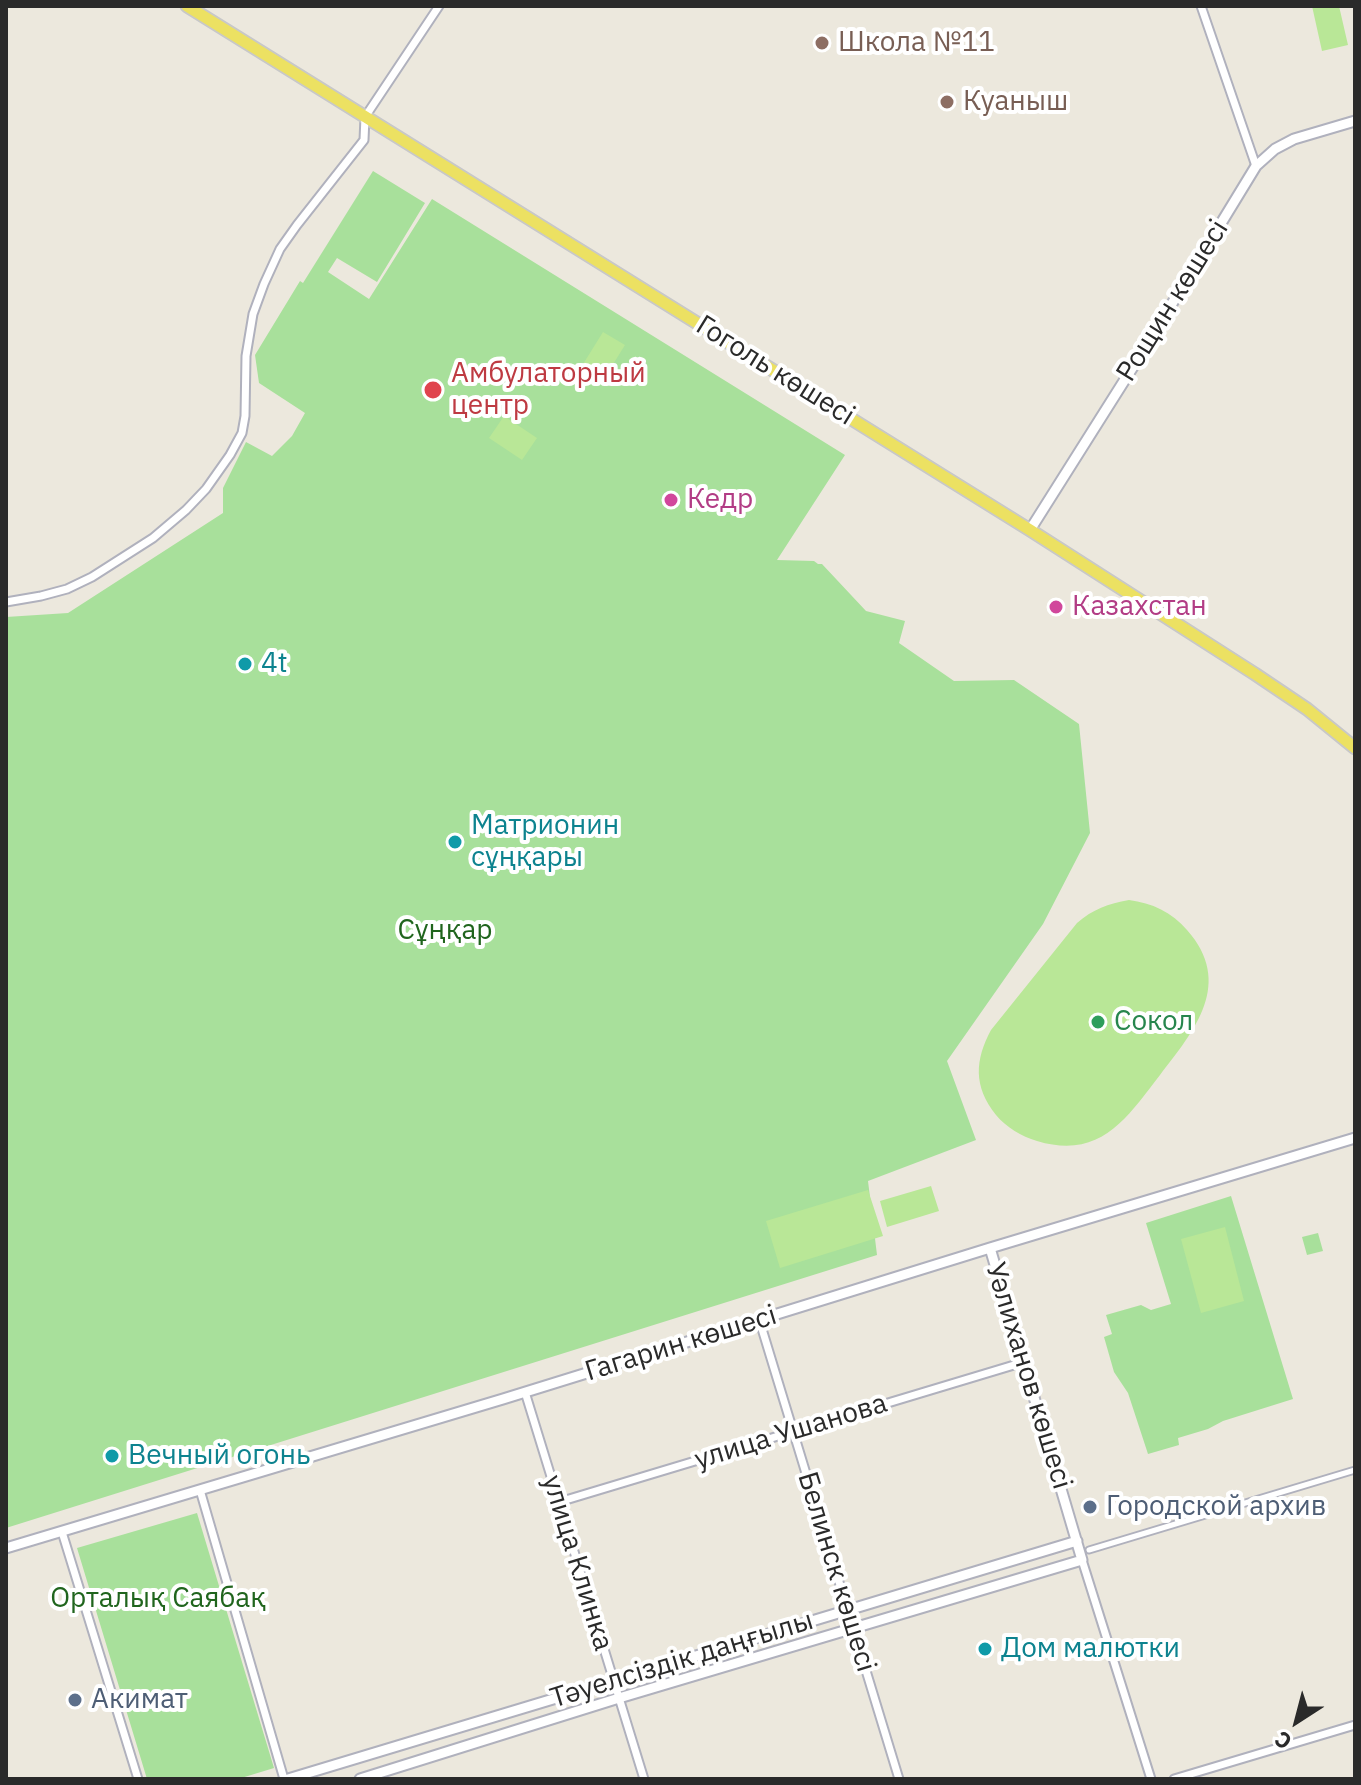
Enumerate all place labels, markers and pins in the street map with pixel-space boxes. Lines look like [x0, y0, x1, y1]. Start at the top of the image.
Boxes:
place label: Школа №11 [838, 26, 995, 60]
marker: Школа №11 [813, 34, 831, 52]
place label: Куаныш [963, 85, 1068, 119]
marker: Куаныш [938, 93, 956, 111]
place label: Амбулаторный центр [451, 357, 646, 423]
marker: Амбулаторный центр [422, 379, 444, 401]
place label: Кедр [687, 483, 753, 517]
marker: Кедр [662, 491, 680, 509]
place label: Казахстан [1072, 590, 1207, 624]
marker: Казахстан [1047, 598, 1065, 616]
place label: 4t [261, 647, 288, 681]
marker: 4t [236, 655, 254, 673]
place label: Матрионин сұңқары [471, 809, 619, 875]
marker: Матрионин сұңқары [446, 833, 464, 851]
place label: Сокол [1114, 1005, 1193, 1039]
marker: Сокол [1089, 1013, 1107, 1031]
place label: Вечный огонь [128, 1439, 311, 1473]
marker: Вечный огонь [103, 1447, 121, 1465]
place label: Городской архив [1106, 1490, 1326, 1524]
marker: Городской архив [1081, 1498, 1099, 1516]
place label: Дом малютки [1001, 1632, 1180, 1666]
marker: Дом малютки [976, 1640, 994, 1658]
place label: Акимат [91, 1683, 188, 1717]
marker: Акимат [66, 1691, 84, 1709]

